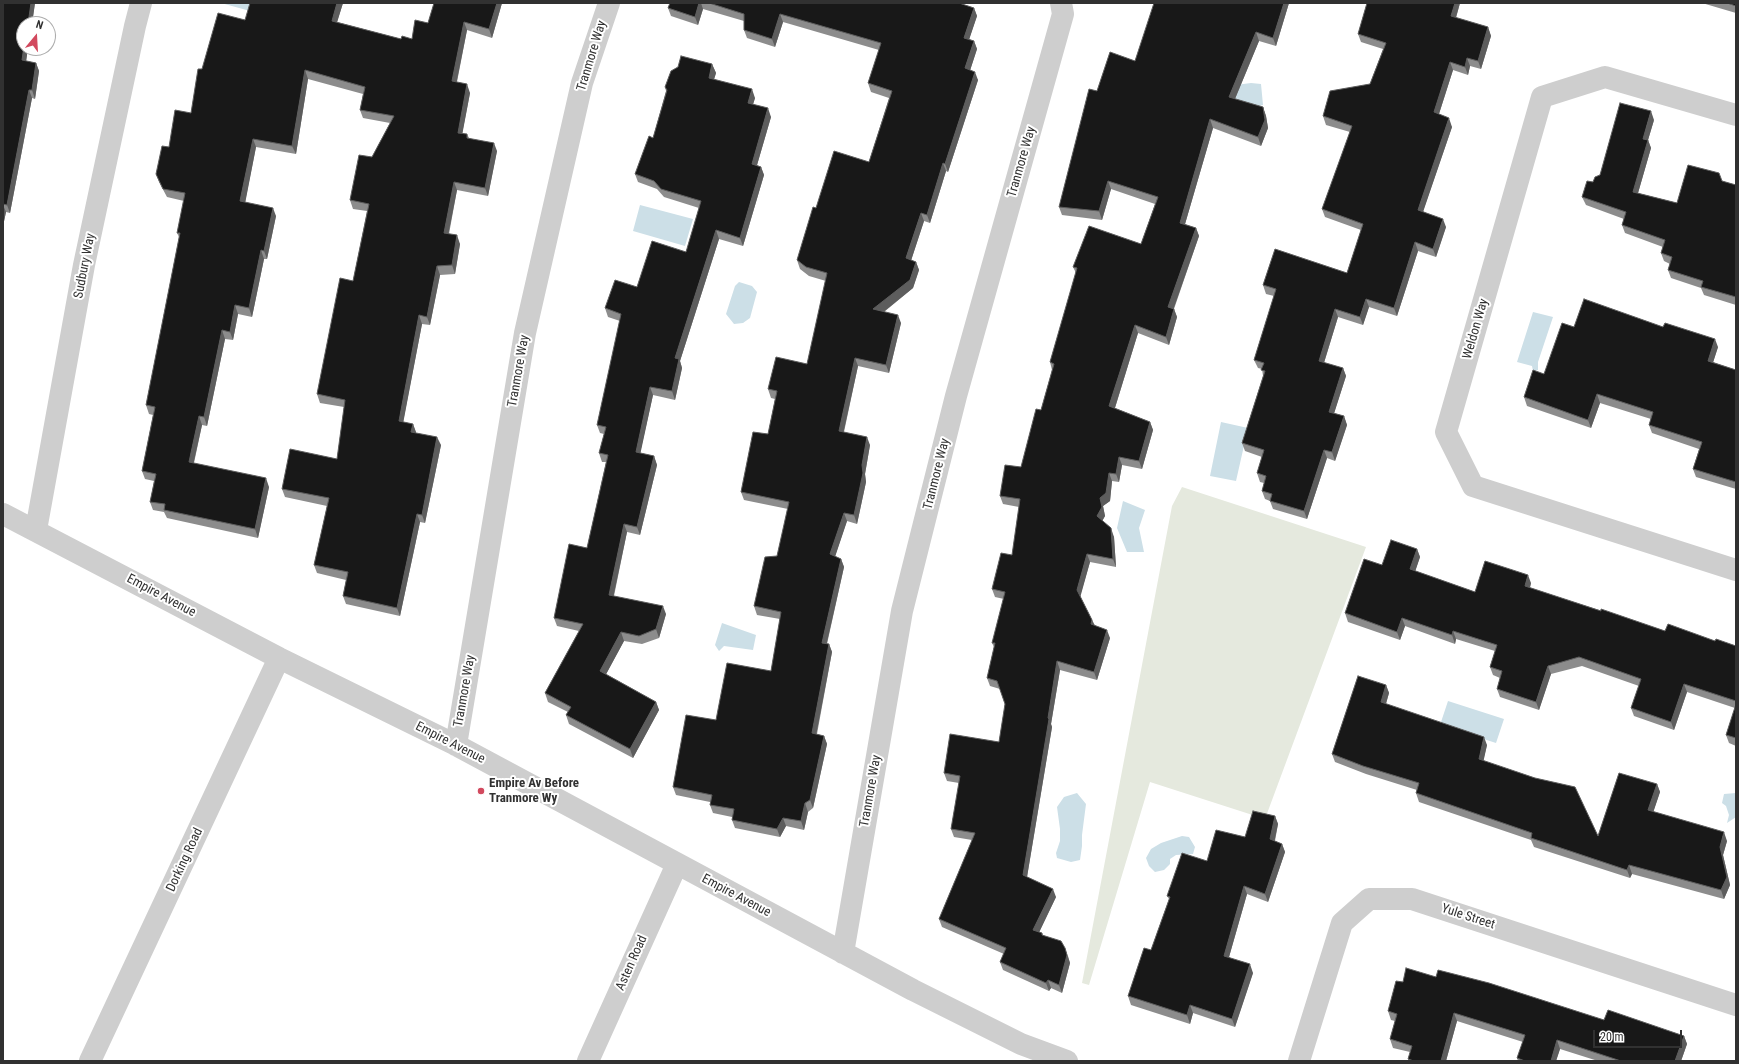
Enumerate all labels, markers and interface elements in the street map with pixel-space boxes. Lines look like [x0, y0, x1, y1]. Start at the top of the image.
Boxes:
north arrow [16, 16, 56, 56]
text: N [34, 18, 45, 32]
street label: Tranmore Way [574, 19, 610, 93]
street label: Tranmore Way [1004, 125, 1040, 199]
street label: Sudbury Way [71, 232, 99, 300]
street label: Weldon Way [1460, 297, 1492, 361]
street label: Tranmore Way [505, 334, 533, 408]
street label: Tranmore Way [921, 437, 953, 511]
street label: Empire Avenue [124, 571, 198, 621]
street label: Tranmore Way [451, 654, 479, 728]
street label: Empire Avenue [413, 719, 487, 767]
street label: Tranmore Way [857, 754, 885, 828]
place label: Empire Av Before Tranmore Wy [489, 776, 579, 807]
marker: Empire Av Before Tranmore Wy [476, 786, 486, 796]
street label: Dorking Road [163, 826, 207, 894]
street label: Empire Avenue [699, 871, 773, 921]
street label: Yule Street [1439, 901, 1497, 933]
street label: Asten Road [613, 933, 651, 993]
scale bar [1595, 1022, 1684, 1048]
text: 20 m [1600, 1030, 1624, 1044]

